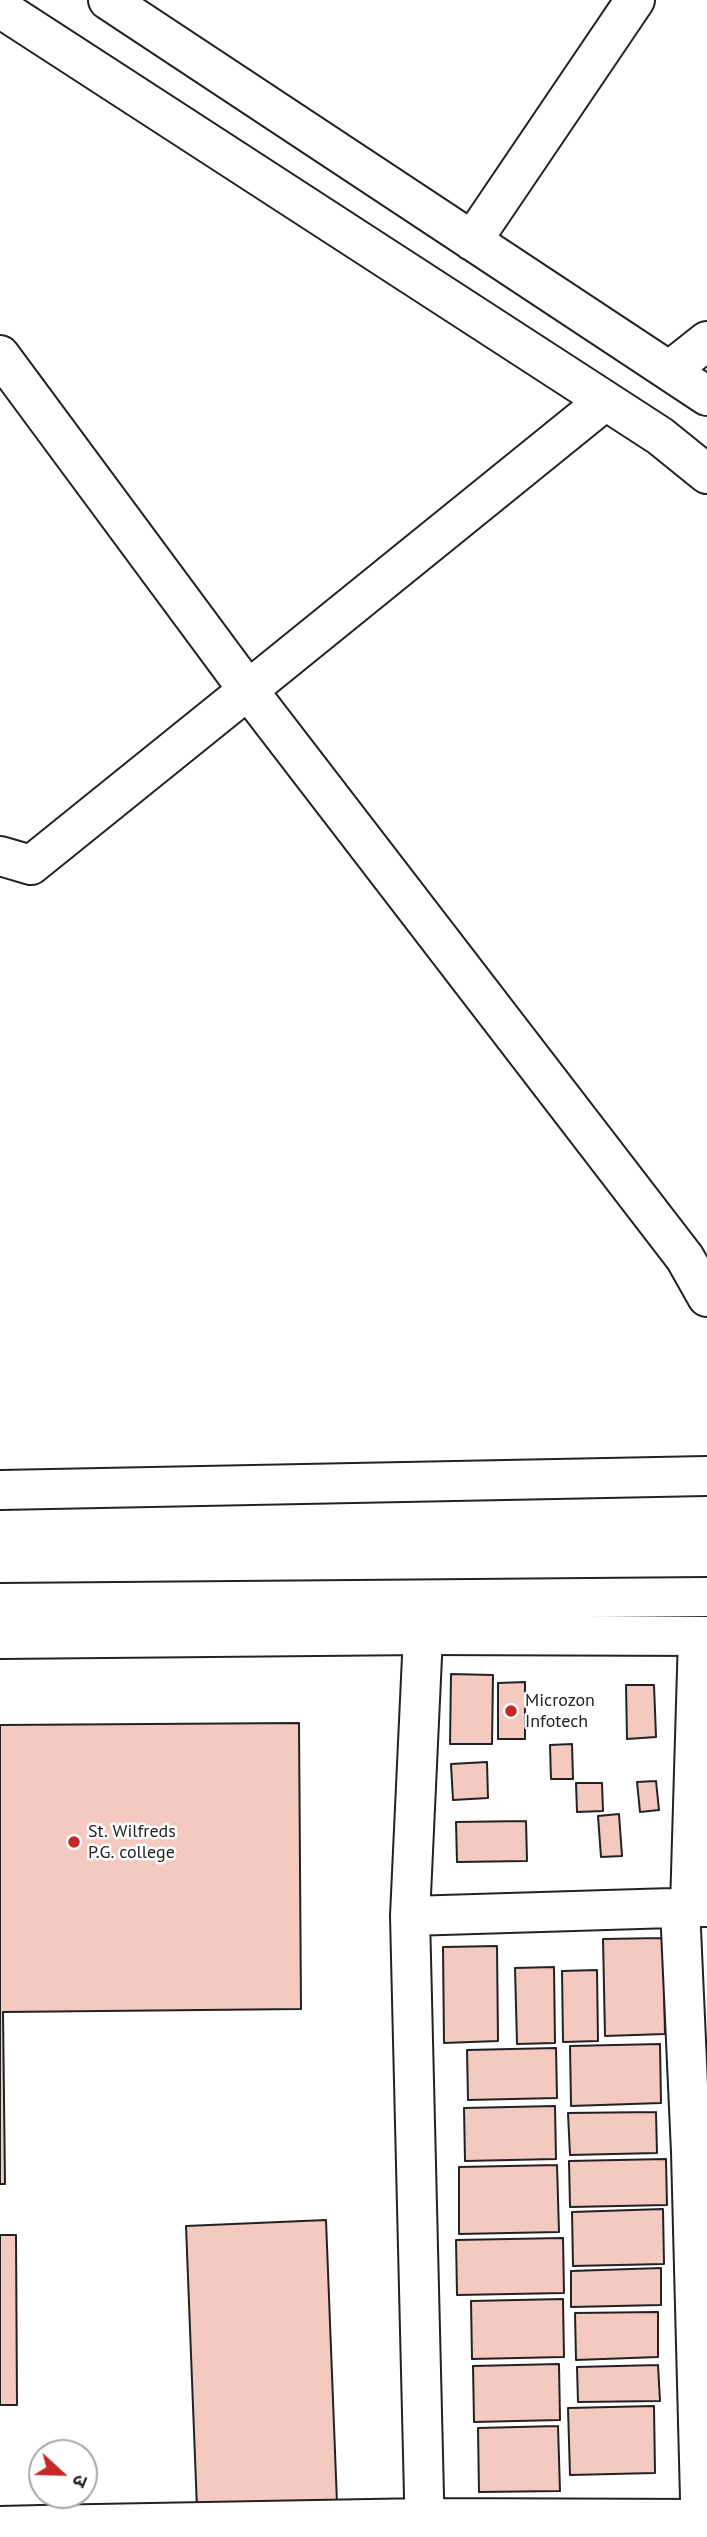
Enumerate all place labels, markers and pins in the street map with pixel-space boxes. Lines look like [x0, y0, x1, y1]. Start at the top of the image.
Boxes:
place label: Microzon Infotech [525, 1690, 595, 1732]
marker: Microzon Infotech [503, 1703, 519, 1719]
place label: St. Wilfreds P.G. college [88, 1821, 176, 1864]
marker: St. Wilfreds P.G. college [66, 1834, 82, 1850]

